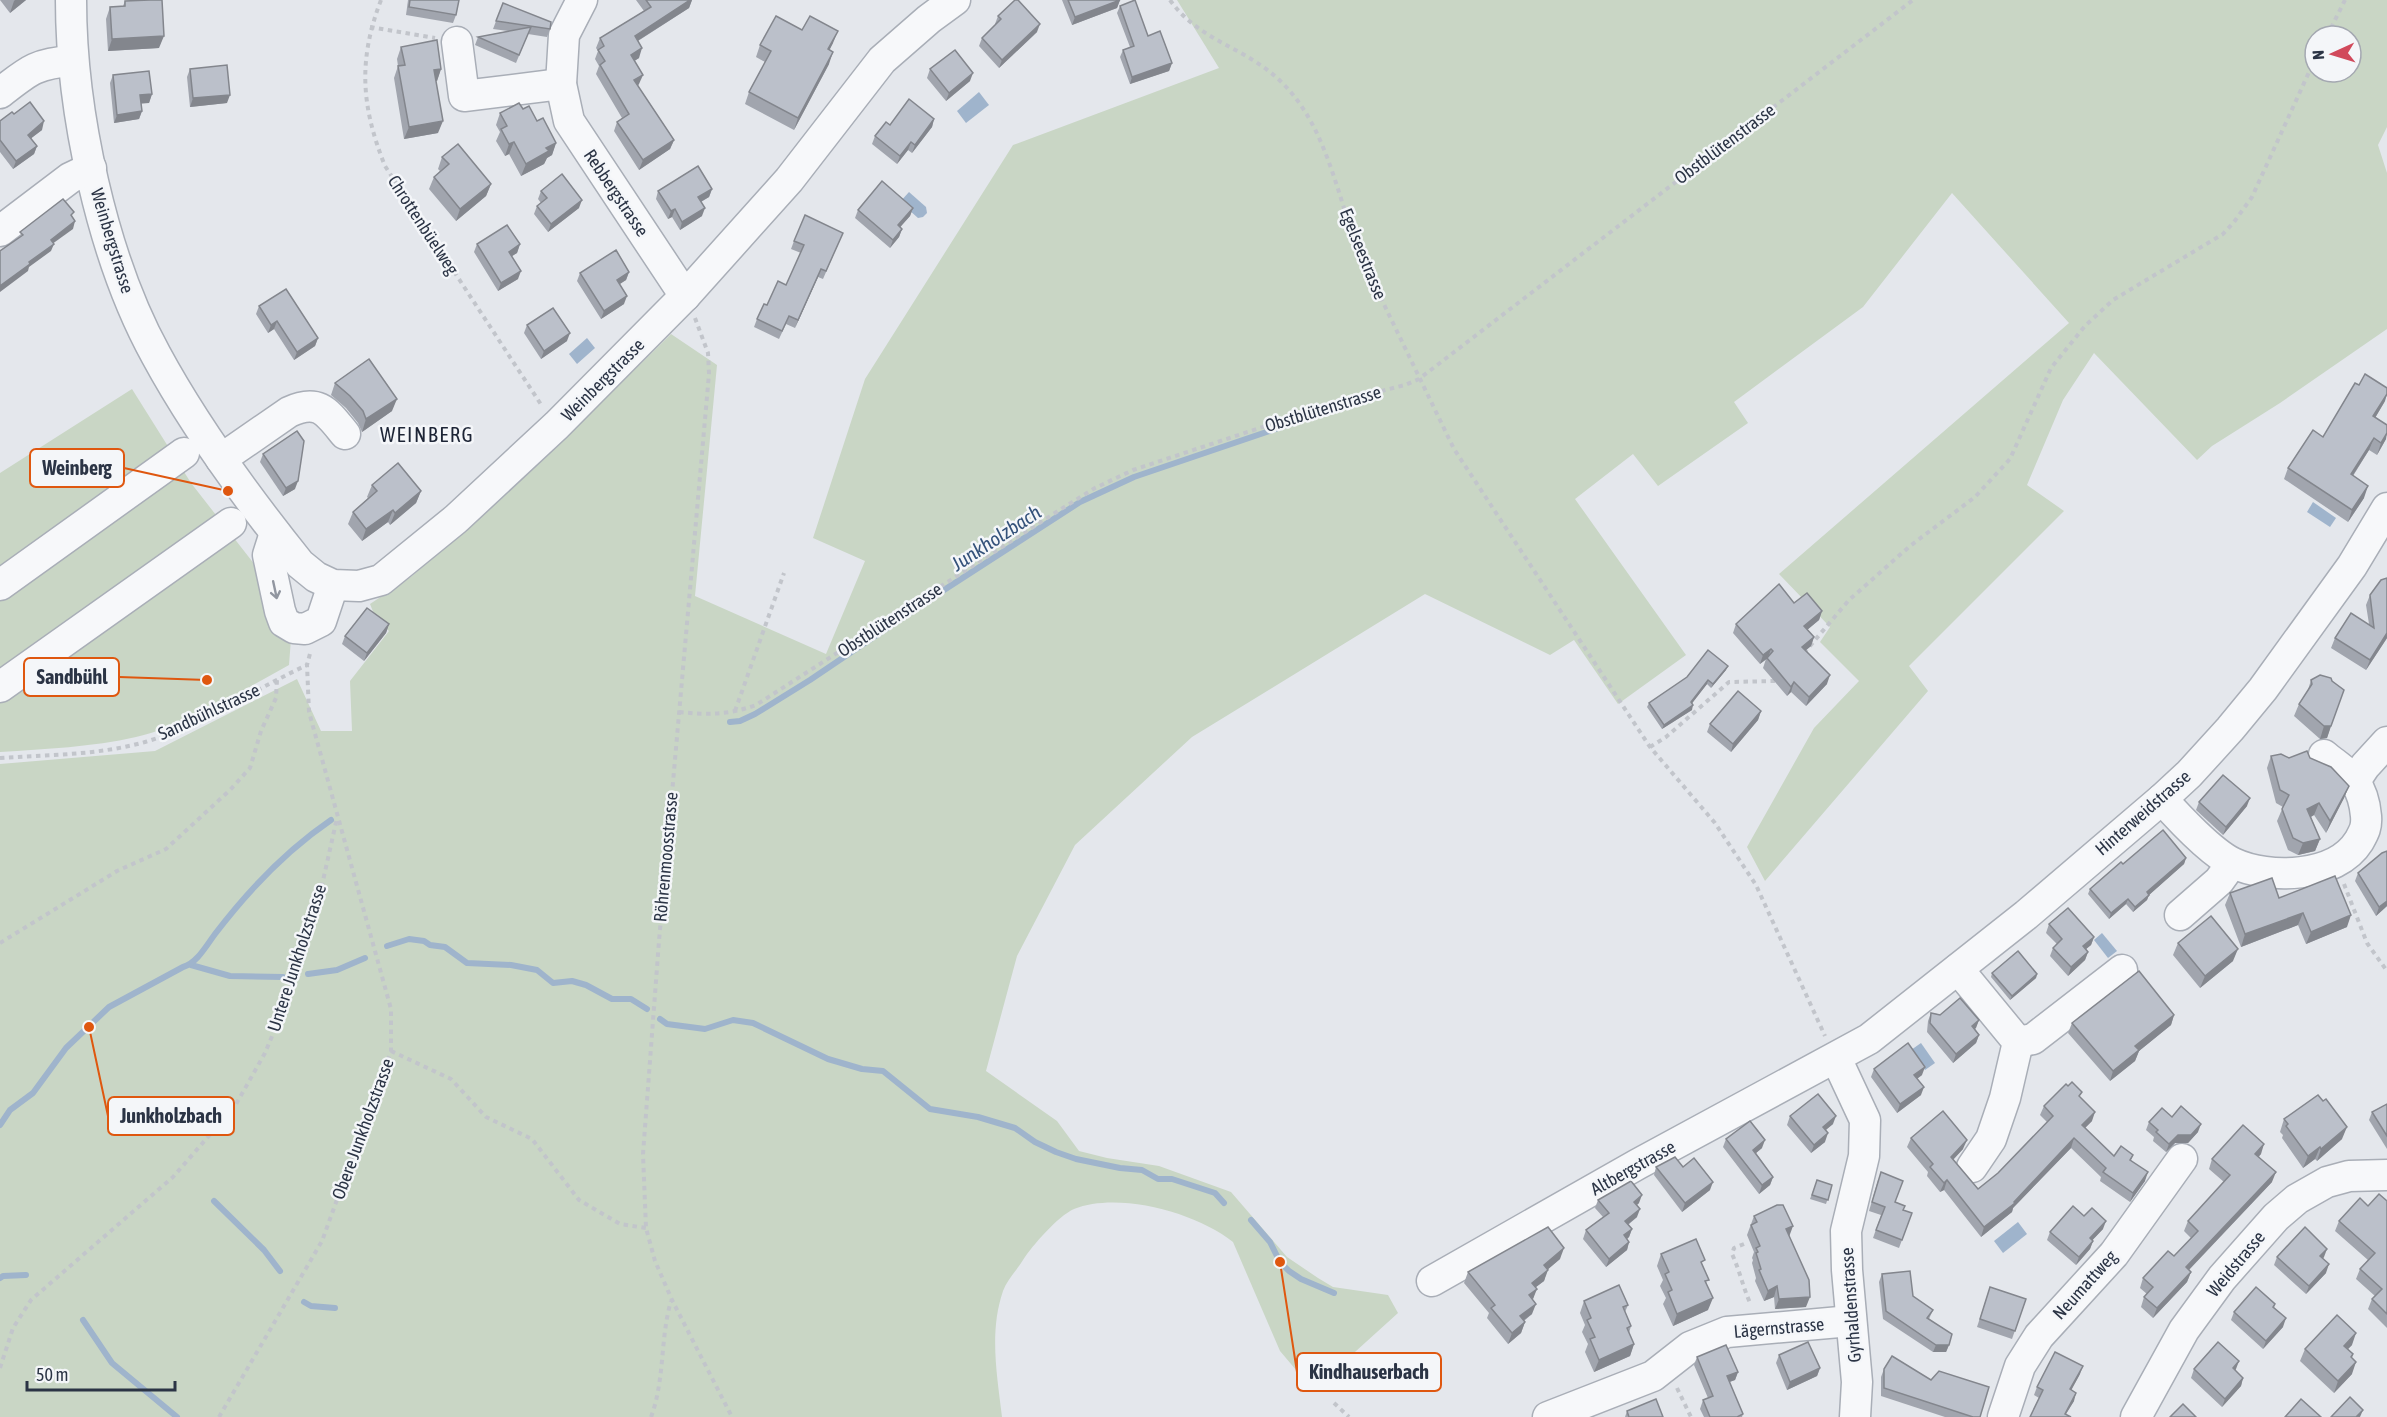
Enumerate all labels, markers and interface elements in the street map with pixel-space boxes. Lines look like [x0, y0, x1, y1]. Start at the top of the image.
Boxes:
north arrow [2303, 24, 2363, 84]
text: N [2309, 50, 2327, 60]
street label: Obstblütenstrasse [1670, 99, 1779, 188]
street label: Rebbergstrasse [580, 145, 653, 240]
street label: Chrottenbüelweg [384, 171, 463, 279]
street label: Weinbergstrasse [87, 186, 138, 296]
street label: Egelseestrasse [1336, 205, 1391, 302]
street label: Weinbergstrasse [557, 334, 648, 425]
street label: Obstblütenstrasse [1262, 381, 1383, 436]
district label: WEINBERG [380, 422, 474, 446]
callout: Weinberg [30, 449, 124, 487]
text: Weinberg [41, 456, 112, 479]
water label: Junkholzbach [946, 500, 1045, 576]
street label: Obstblütenstrasse [834, 578, 946, 661]
one-way arrow [270, 579, 281, 599]
callout: Sandbühl [24, 658, 119, 696]
text: Sandbühl [36, 665, 108, 688]
street label: Sandbühlstrasse [155, 679, 263, 744]
street label: Hinterweidstrasse [2091, 766, 2194, 860]
street label: Röhrenmoosstrasse [649, 791, 682, 923]
street label: Untere Junkholzstrasse [263, 881, 330, 1034]
street label: Obere Junkholzstrasse [327, 1055, 398, 1202]
callout: Junkholzbach [108, 1097, 234, 1135]
text: Junkholzbach [119, 1104, 222, 1127]
street label: Altbergstrasse [1587, 1136, 1679, 1199]
street label: Weidstrasse [2202, 1227, 2269, 1301]
street label: Neumattweg [2048, 1246, 2121, 1324]
street label: Gyrhaldenstrasse [1836, 1247, 1865, 1363]
street label: Lägernstrasse [1733, 1313, 1825, 1342]
callout: Kindhauserbach [1297, 1353, 1441, 1391]
scale bar [27, 1354, 176, 1392]
text: Kindhauserbach [1309, 1360, 1429, 1383]
text: 50 m [36, 1364, 68, 1385]

